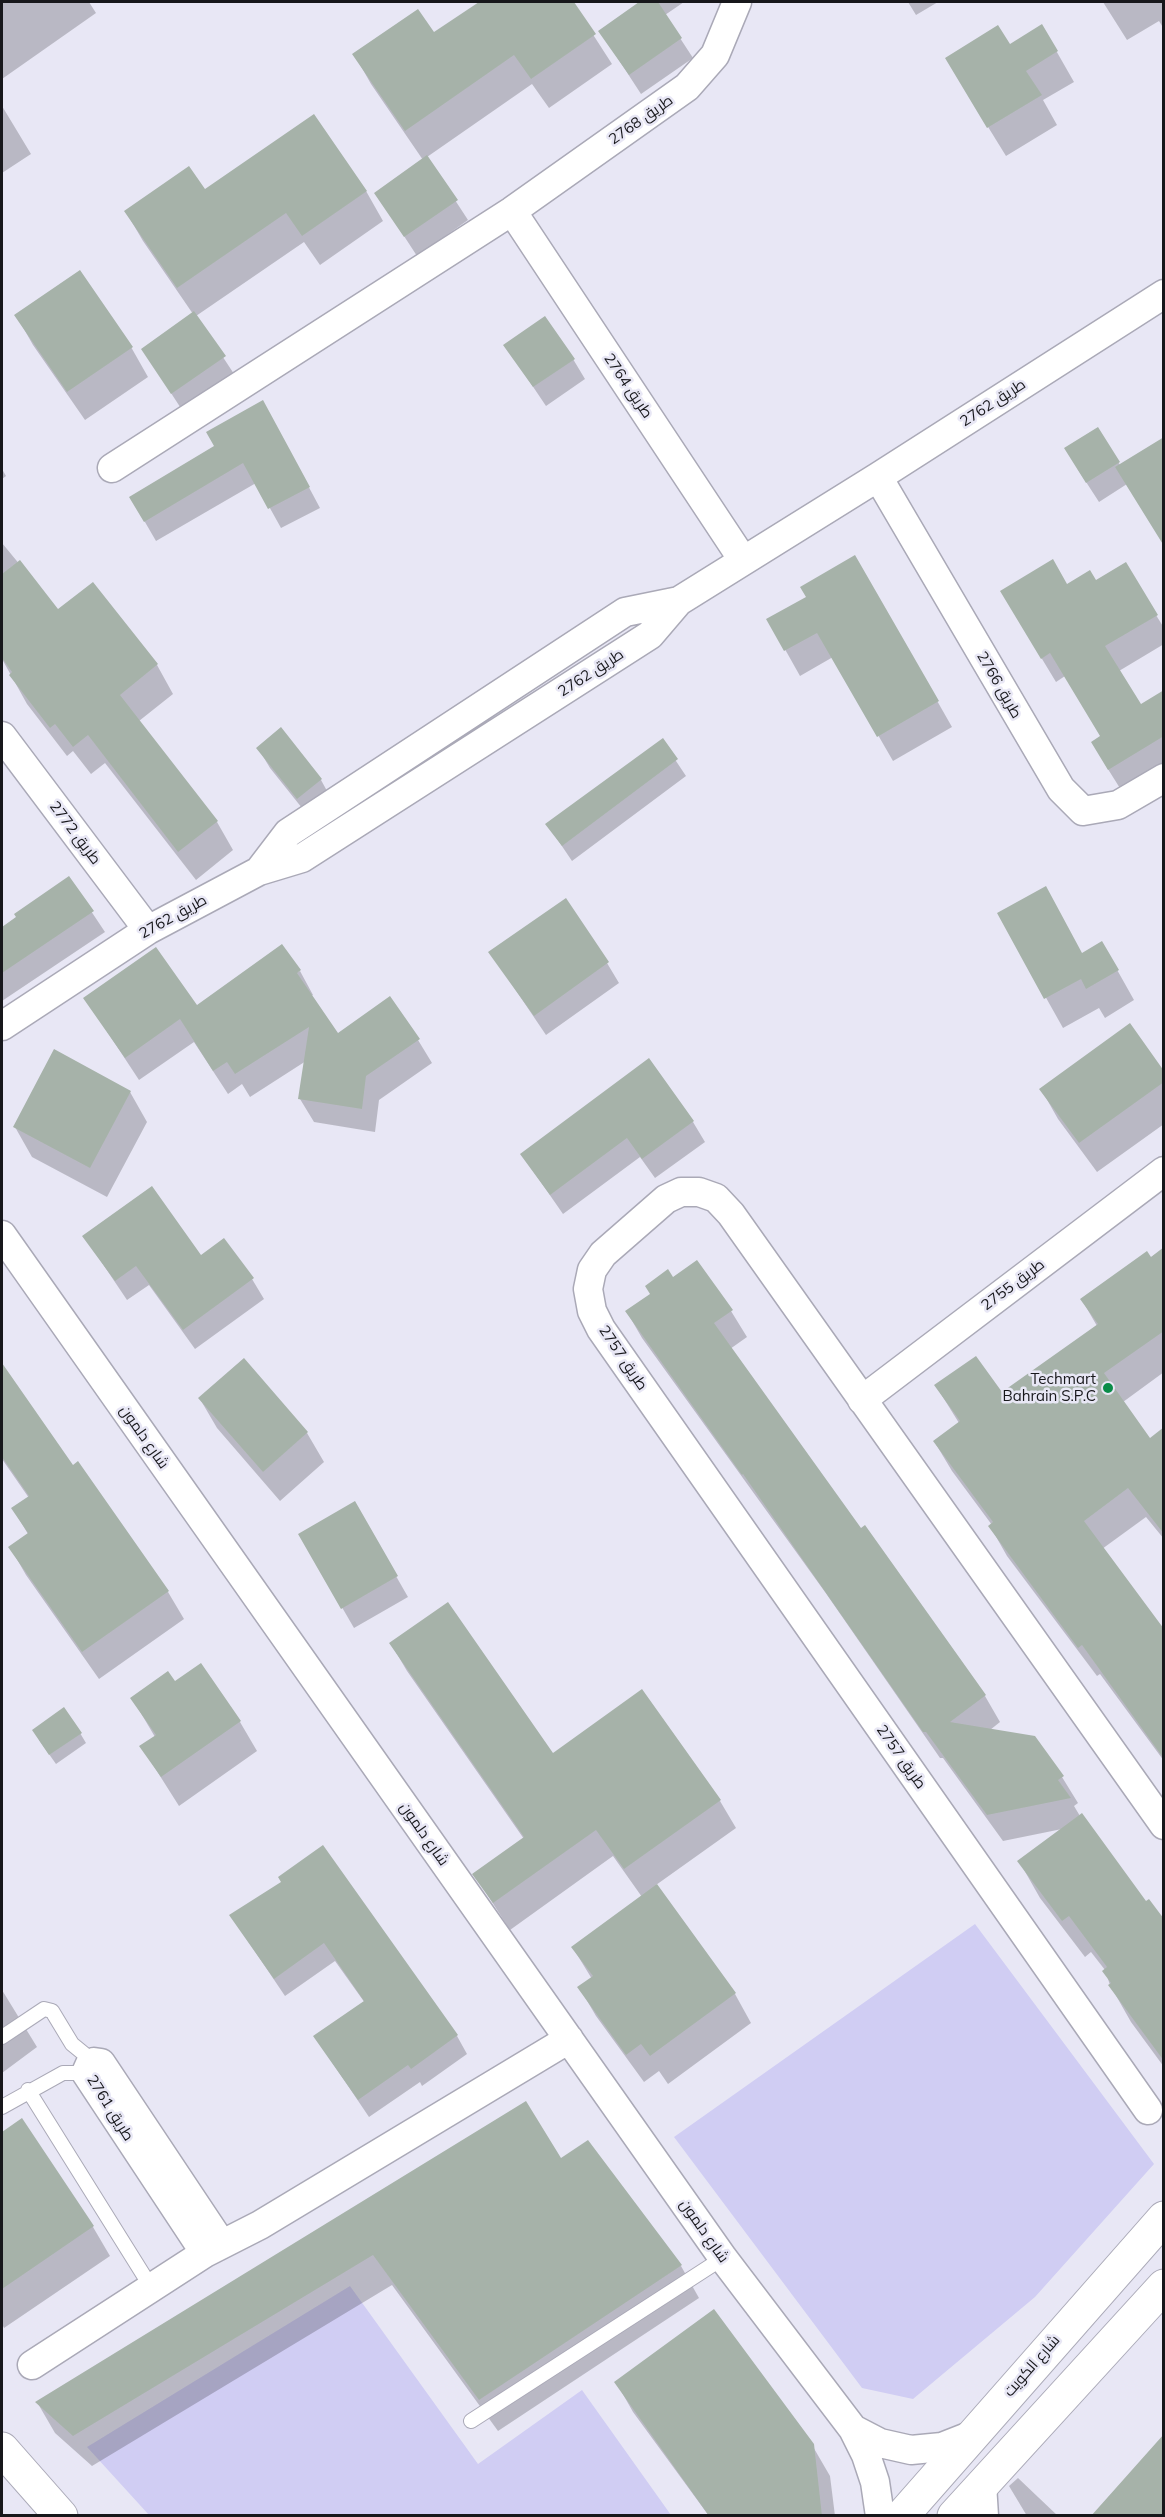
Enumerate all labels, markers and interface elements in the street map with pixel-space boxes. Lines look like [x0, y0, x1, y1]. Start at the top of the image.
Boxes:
street label: طريق 2768 [605, 91, 677, 149]
street label: طريق 2764 [600, 350, 656, 422]
street label: طريق 2762 [957, 375, 1029, 431]
street label: طريق 2762 [555, 645, 627, 701]
street label: طريق 2766 [973, 648, 1025, 722]
street label: طريق 2772 [45, 798, 105, 868]
street label: طريق 2762 [136, 891, 210, 943]
street label: طريق 2755 [978, 1255, 1048, 1315]
street label: طريق 2757 [595, 1322, 651, 1394]
place label: Techmart Bahrain S.P.C [1003, 1370, 1096, 1405]
marker: Techmart Bahrain S.P.C [1101, 1381, 1115, 1395]
street label: شارع دلمون [116, 1402, 172, 1472]
street label: طريق 2757 [872, 1721, 930, 1793]
street label: شارع دلمون [396, 1799, 452, 1869]
street label: طريق 2761 [83, 2072, 137, 2144]
street label: شارع دلمون [676, 2196, 732, 2266]
street label: شارع الكويت [1000, 2331, 1064, 2401]

